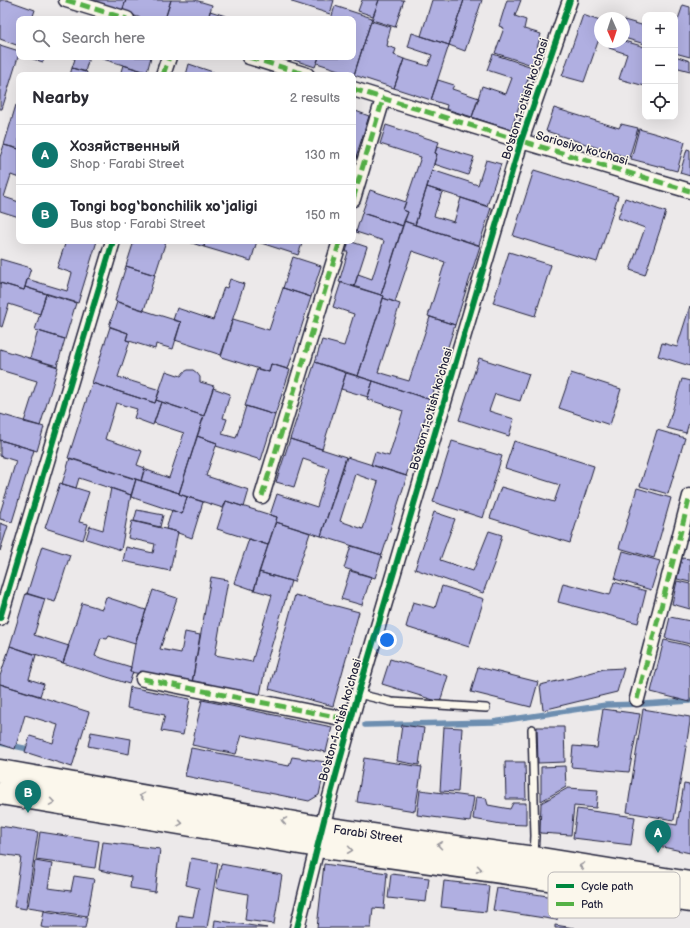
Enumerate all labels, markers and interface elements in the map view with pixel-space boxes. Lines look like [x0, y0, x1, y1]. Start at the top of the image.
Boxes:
north arrow [594, 12, 630, 48]
map controls [642, 12, 678, 120]
button: + [642, 12, 678, 48]
search box [16, 16, 356, 60]
icon: search [30, 27, 52, 49]
text: Search here [62, 29, 145, 48]
street label: Bo'ston 1-o'tish ko'chasi [499, 36, 552, 162]
button: − [642, 48, 678, 84]
button: locate [642, 84, 678, 120]
text: Nearby [32, 88, 89, 108]
text: 2 results [290, 90, 340, 106]
street label: Sariosiyo ko'chasi [534, 128, 630, 169]
text: Хозяйственный [70, 137, 180, 156]
text: A [41, 147, 49, 163]
text: 130 m [305, 147, 340, 163]
text: Shop · Farabi Street [70, 156, 184, 172]
text: Tongi bog‘bonchilik xo‘jaligi [70, 197, 258, 216]
text: B [40, 207, 50, 223]
text: 150 m [306, 207, 340, 223]
text: Bus stop · Farabi Street [70, 216, 205, 232]
street label: Bo'ston 1-o'tish ko'chasi [407, 346, 456, 472]
your location [377, 630, 397, 650]
street label: Bo'ston 1-o'tish ko'chasi [316, 657, 365, 783]
pin: B [15, 780, 41, 813]
one-way arrow [139, 792, 145, 801]
one-way arrow [49, 797, 55, 806]
one-way arrow [281, 817, 287, 826]
one-way arrow [177, 818, 184, 827]
pin: A [645, 820, 671, 853]
street label: Farabi Street [332, 822, 404, 847]
one-way arrow [437, 841, 443, 850]
one-way arrow [347, 845, 353, 854]
one-way arrow [579, 862, 585, 871]
one-way arrow [476, 864, 482, 873]
legend [548, 872, 680, 918]
text: Cycle path [581, 880, 633, 893]
text: Path [581, 898, 603, 911]

